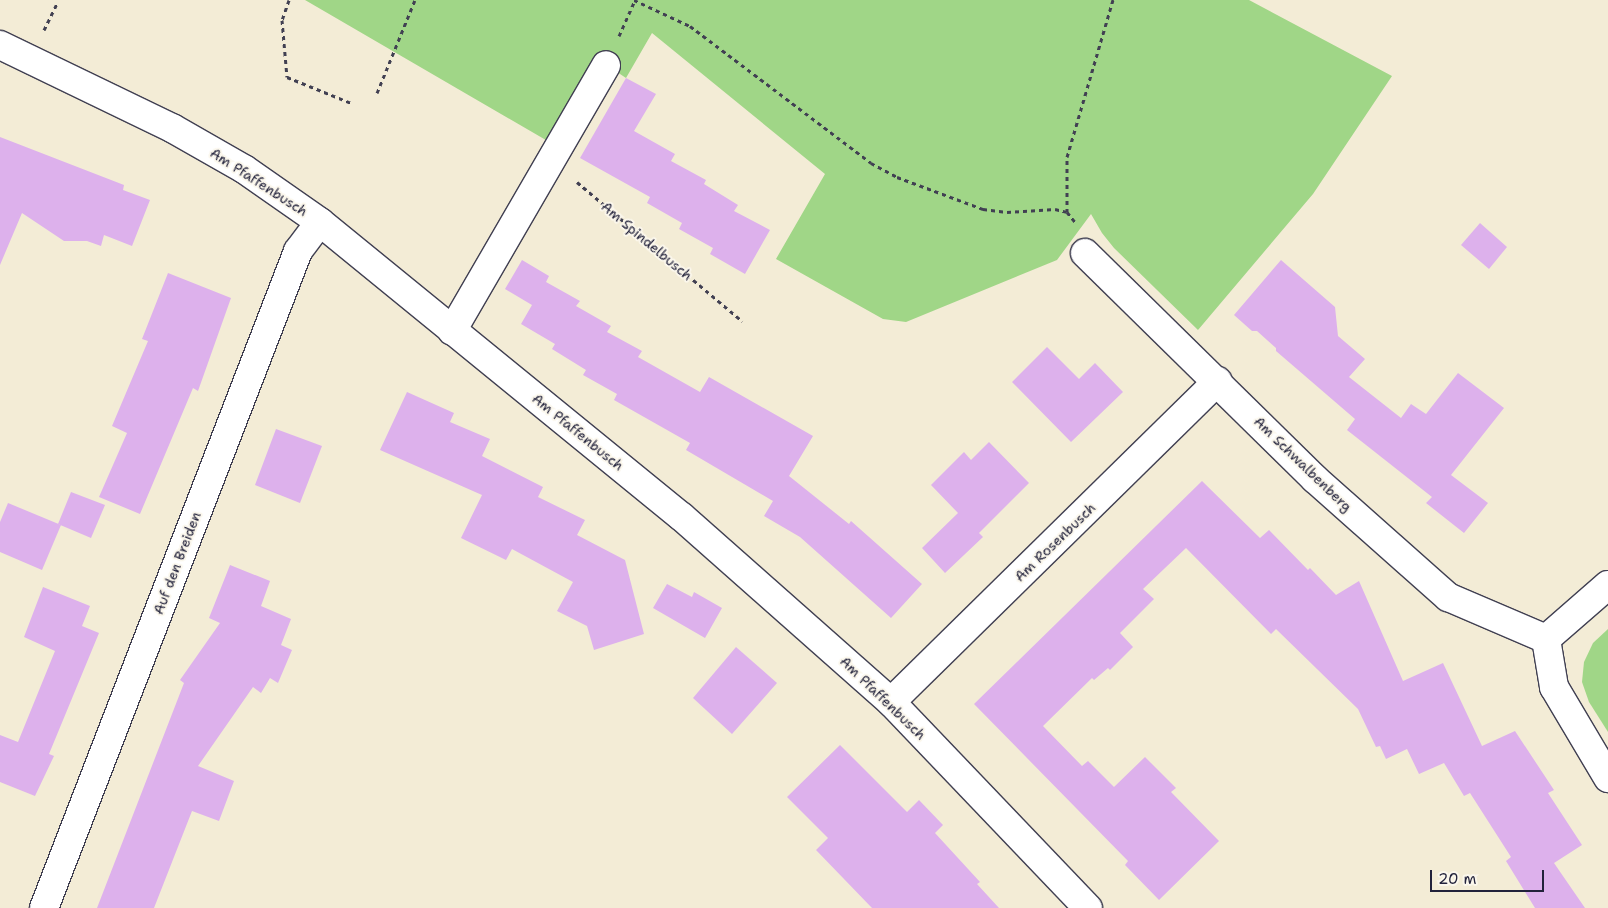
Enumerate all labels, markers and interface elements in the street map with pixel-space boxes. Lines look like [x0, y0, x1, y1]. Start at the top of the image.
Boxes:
street label: Am Pfaffenbusch [207, 144, 311, 220]
street label: Am Spindelbusch [598, 198, 696, 284]
street label: Am Pfaffenbusch [529, 390, 627, 474]
street label: Am Schwalbenberg [1251, 413, 1355, 515]
street label: Am Rosenbusch [1011, 499, 1099, 585]
street label: Auf den Breiden [150, 509, 204, 617]
street label: Am Pfaffenbusch [837, 653, 929, 743]
scale bar [1433, 860, 1547, 892]
text: 20 m [1438, 869, 1477, 889]

